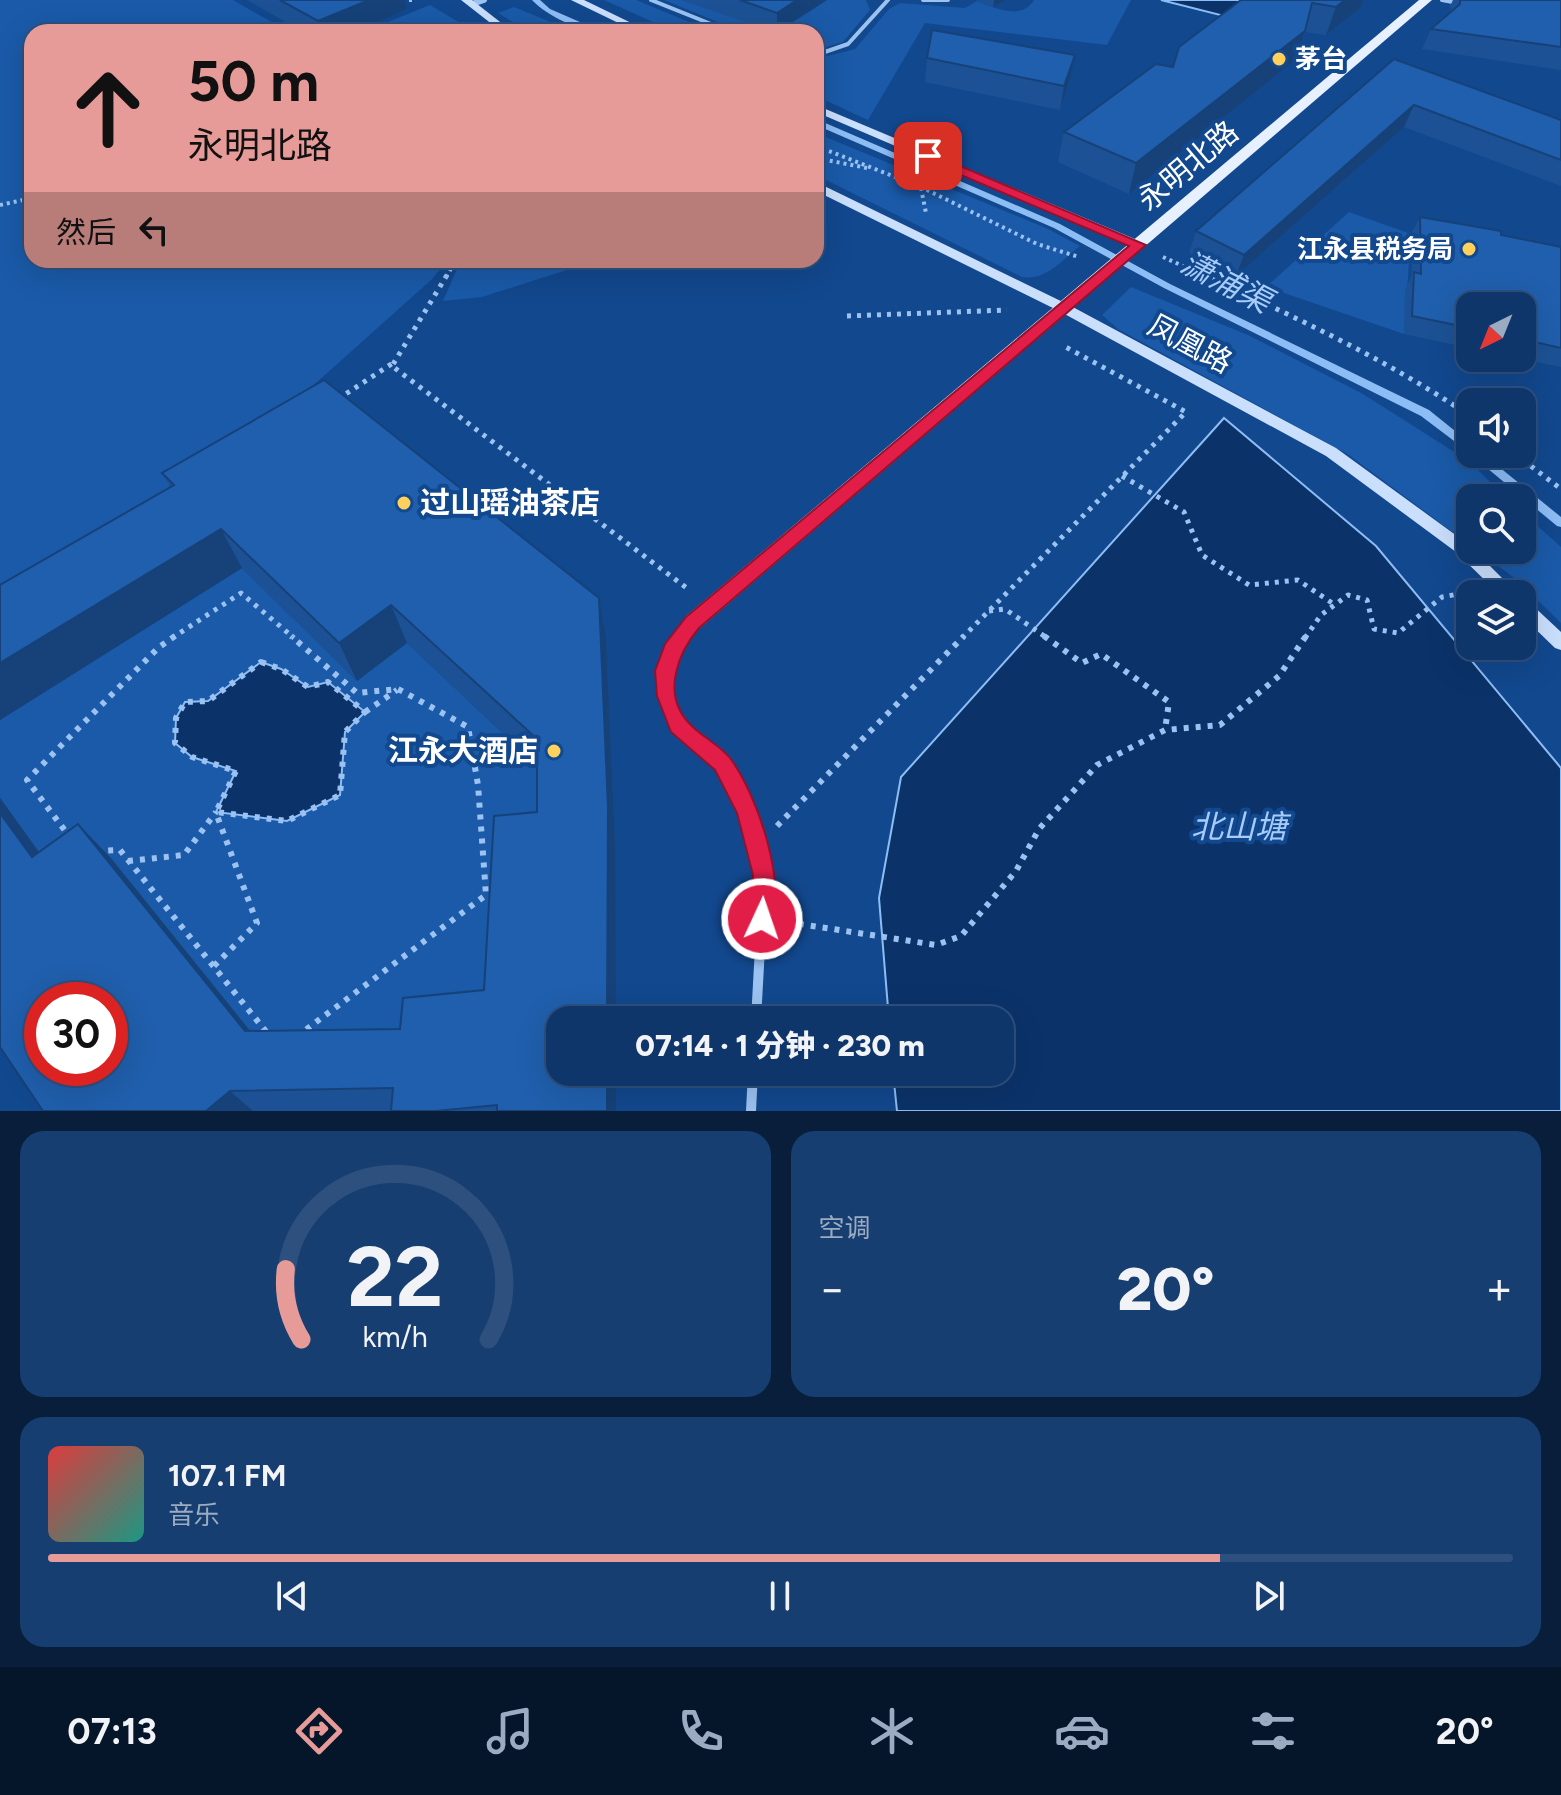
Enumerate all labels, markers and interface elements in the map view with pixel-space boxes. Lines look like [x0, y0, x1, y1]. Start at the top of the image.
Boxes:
place label: 茅台 [1295, 43, 1347, 75]
text: 50 m [188, 48, 319, 115]
marker: 茅台 [1270, 50, 1288, 68]
icon: ahead [56, 56, 160, 160]
street label: 永明北路 [1130, 113, 1246, 218]
pin [894, 122, 962, 190]
text: 永明北路 [188, 124, 332, 167]
icon: arrive [906, 134, 950, 178]
icon: left [132, 208, 176, 252]
text: 然后 [56, 214, 116, 251]
place label: 江永县税务局 [1297, 233, 1453, 265]
marker: 江永县税务局 [1460, 240, 1478, 258]
water label: 潇浦渠 [1175, 243, 1281, 323]
north arrow [1456, 292, 1536, 372]
map controls [1456, 292, 1536, 660]
street label: 凤凰路 [1142, 306, 1239, 381]
button: sound [1456, 388, 1536, 468]
place label: 过山瑶油茶店 [420, 484, 600, 521]
button: search [1456, 484, 1536, 564]
marker: 过山瑶油茶店 [395, 494, 413, 512]
button: layers [1456, 580, 1536, 660]
place label: 江永大酒店 [388, 732, 538, 769]
marker: 江永大酒店 [545, 742, 563, 760]
water label: 北山塘 [1191, 808, 1292, 846]
position arrow [720, 877, 804, 961]
speed limit sign: 30 [24, 982, 128, 1086]
text: 07:14 · 1 分钟 · 230 m [635, 1027, 925, 1064]
text: 空调 [819, 1212, 871, 1244]
text: 22 [347, 1227, 443, 1327]
text: 20° [1117, 1253, 1214, 1325]
text: − [819, 1262, 846, 1315]
text: + [1486, 1262, 1513, 1315]
text: km/h [363, 1320, 428, 1354]
text: 107.1 FM [168, 1457, 286, 1494]
text: 音乐 [168, 1499, 220, 1531]
icon: previous [270, 1574, 314, 1618]
icon: pause [758, 1574, 802, 1618]
icon: next [1247, 1574, 1291, 1618]
icon: directions [291, 1703, 347, 1759]
icon: music [482, 1703, 538, 1759]
icon: phone [673, 1703, 729, 1759]
icon: climate [864, 1703, 920, 1759]
icon: car [1054, 1703, 1110, 1759]
icon: filters [1245, 1703, 1301, 1759]
text: 07:13 [67, 1710, 157, 1753]
text: 20° [1436, 1710, 1494, 1753]

